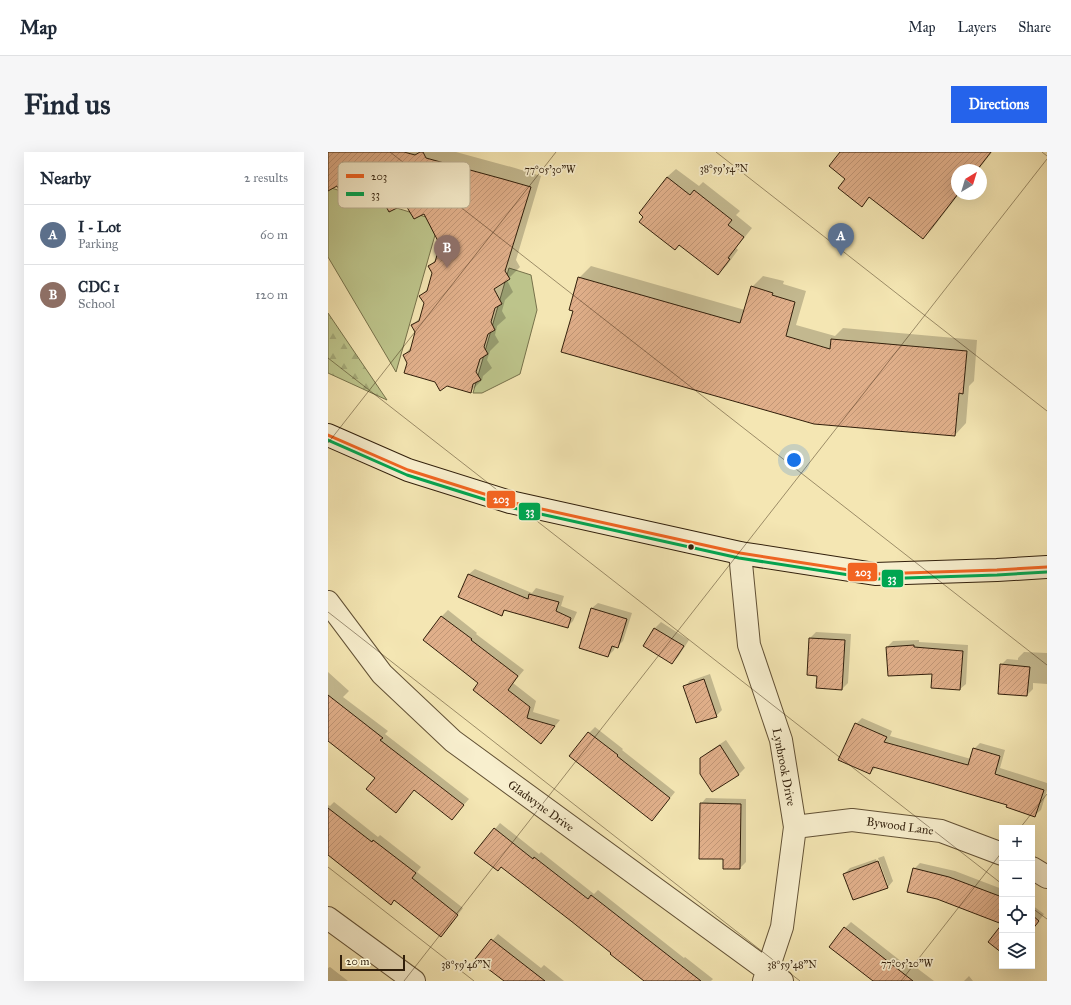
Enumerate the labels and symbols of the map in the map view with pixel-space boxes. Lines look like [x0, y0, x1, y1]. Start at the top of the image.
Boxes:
legend [338, 162, 470, 208]
text: 38°59'54"N [700, 163, 749, 175]
text: 77°05'30"W [524, 164, 576, 176]
north arrow [951, 164, 987, 200]
text: 203 [371, 170, 387, 183]
text: 33 [371, 188, 380, 201]
pin: A [828, 223, 854, 256]
pin: B [434, 235, 460, 268]
your location [784, 450, 804, 470]
line badge: 203 [486, 490, 516, 509]
text: 203 [493, 493, 509, 507]
line badge: 33 [518, 502, 541, 521]
text: 33 [526, 505, 534, 519]
unlabelled marker [686, 542, 696, 552]
line badge: 203 [847, 562, 878, 582]
text: 203 [855, 566, 871, 580]
line badge: 33 [881, 569, 904, 588]
text: 33 [888, 572, 896, 586]
street label: Lynbrook Drive [770, 727, 798, 807]
street label: Gladwyne Drive [505, 777, 577, 835]
street label: Bywood Lane [866, 814, 934, 838]
scale bar [340, 953, 405, 972]
text: 77°05'20"W [881, 958, 934, 970]
text: 38°59'46"N [441, 959, 491, 971]
text: 38°59'48"N [767, 959, 817, 971]

